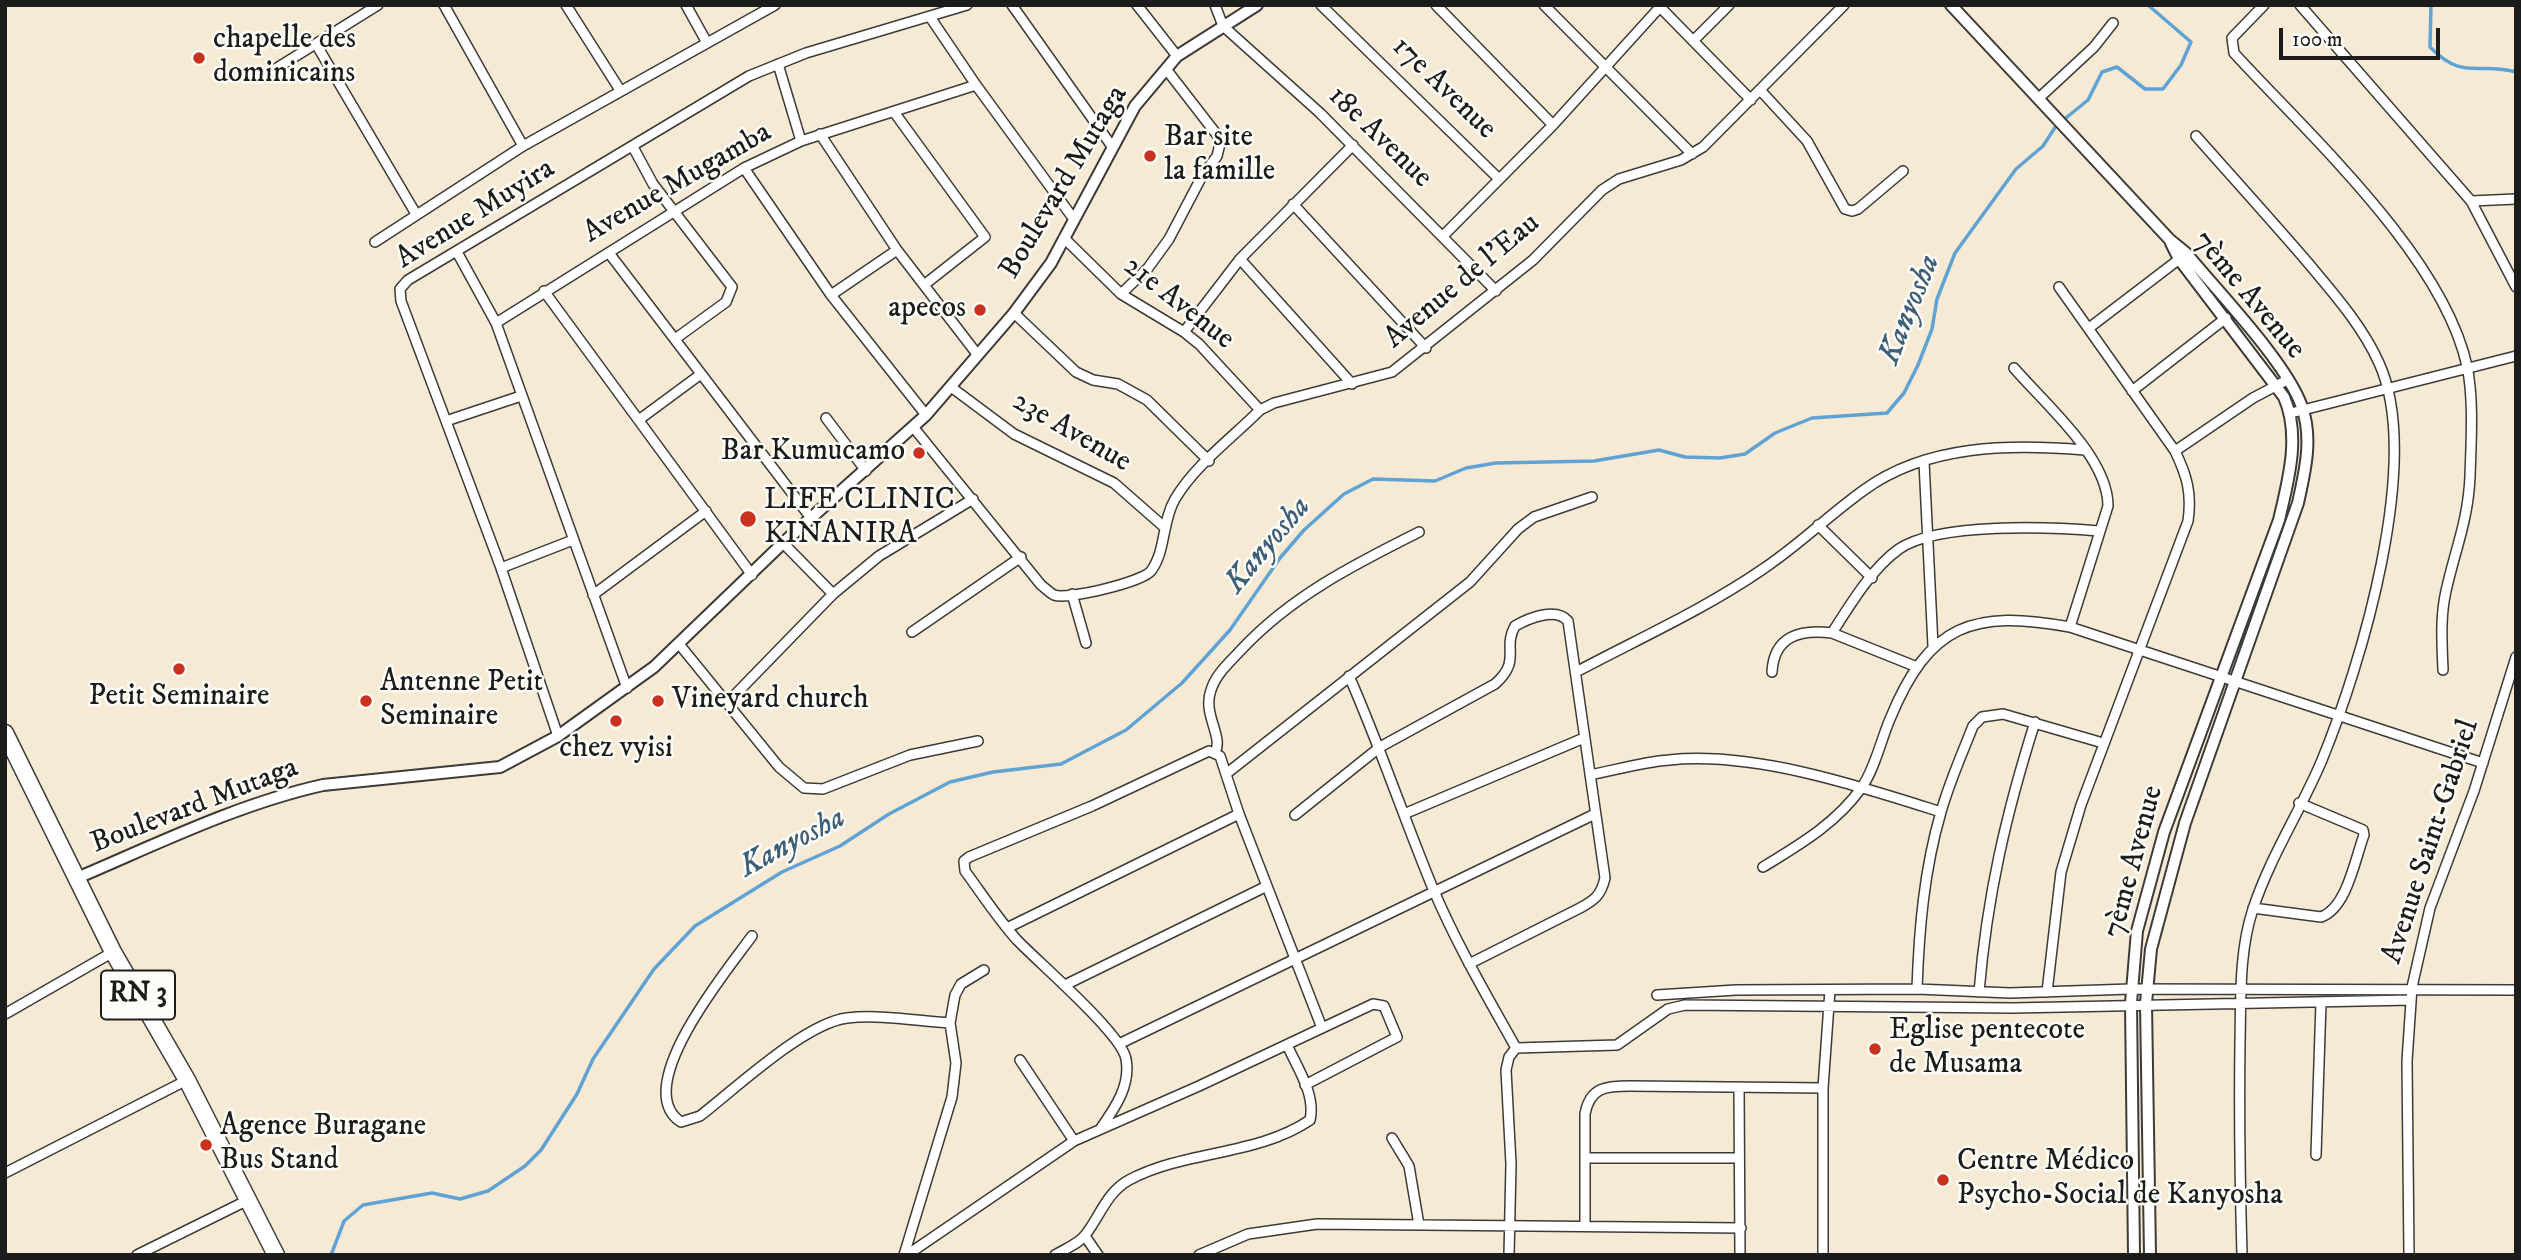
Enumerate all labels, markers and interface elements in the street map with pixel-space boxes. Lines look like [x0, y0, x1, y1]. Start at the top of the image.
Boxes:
scale bar [2283, 14, 2444, 58]
place label: chapelle des dominicains [213, 23, 356, 93]
text: 100 m [2292, 27, 2343, 53]
street label: 17e Avenue [1383, 30, 1503, 148]
marker: chapelle des dominicains [191, 50, 207, 66]
street label: 18e Avenue [1319, 79, 1439, 197]
street label: Boulevard Mutaga [993, 80, 1137, 286]
street label: Avenue Mugamba [578, 116, 778, 252]
place label: Bar site la famille [1164, 121, 1275, 192]
marker: Bar site la famille [1142, 148, 1158, 164]
street label: Avenue Muyira [390, 152, 562, 278]
street label: Avenue de l'Eau [1378, 207, 1548, 357]
street label: 7ème Avenue [2184, 225, 2312, 367]
street label: 21e Avenue [1115, 249, 1241, 359]
water label: Kanyosha [1872, 250, 1950, 370]
place label: apecos [888, 292, 966, 328]
marker: apecos [972, 302, 988, 318]
street label: 23e Avenue [1005, 385, 1137, 481]
place label: Bar Kumucamo [721, 435, 905, 471]
marker: Bar Kumucamo [911, 445, 927, 461]
place label: LIFE CLINIC KINANIRA [764, 484, 955, 554]
water label: Kanyosha [1217, 490, 1321, 602]
marker: LIFE CLINIC KINANIRA [738, 509, 758, 529]
marker: Petit Seminaire [171, 661, 187, 677]
place label: Antenne Petit Seminaire [380, 666, 543, 736]
place label: Petit Seminaire [89, 680, 269, 716]
place label: Vineyard church [672, 683, 869, 719]
marker: Antenne Petit Seminaire [358, 693, 374, 709]
marker: Vineyard church [650, 693, 666, 709]
marker: chez vyisi [608, 713, 624, 729]
street label: Avenue Saint-Gabriel [2376, 715, 2488, 969]
place label: chez vyisi [559, 732, 673, 768]
street label: Boulevard Mutaga [86, 751, 304, 863]
street label: 7ème Avenue [2097, 782, 2173, 942]
water label: Kanyosha [733, 800, 853, 888]
road number: RN 3 [101, 970, 175, 1020]
place label: Eglise pentecote de Musama [1889, 1014, 2085, 1084]
marker: Eglise pentecote de Musama [1867, 1041, 1883, 1057]
place label: Agence Buragane Bus Stand [220, 1110, 426, 1180]
marker: Agence Buragane Bus Stand [198, 1137, 214, 1153]
place label: Centre Médico Psycho-Social de Kanyosha [1957, 1145, 2283, 1216]
marker: Centre Médico Psycho-Social de Kanyosha [1935, 1172, 1951, 1188]

